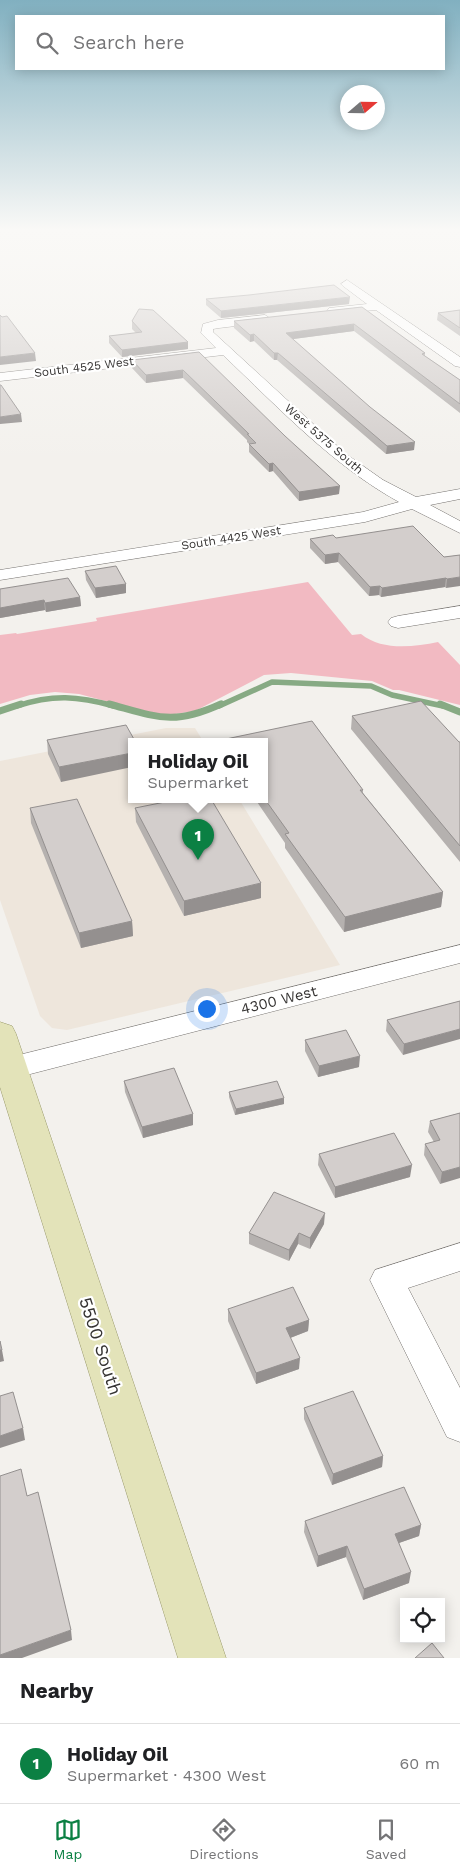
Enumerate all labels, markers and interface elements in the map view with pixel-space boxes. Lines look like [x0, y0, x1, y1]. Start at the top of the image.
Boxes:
search box [15, 15, 445, 70]
icon: search [33, 29, 61, 57]
text: Search here [73, 31, 184, 54]
north arrow [340, 85, 385, 130]
street label: South 4525 West [33, 354, 135, 380]
street label: West 5375 South [282, 401, 366, 477]
street label: South 4425 West [180, 523, 282, 553]
popup [128, 738, 268, 803]
text: Holiday Oil [147, 750, 248, 773]
text: Supermarket [147, 773, 249, 792]
pin: 1 [182, 819, 214, 860]
street label: 4300 West [239, 982, 320, 1018]
your location [194, 996, 220, 1022]
street label: 5500 South [75, 1294, 127, 1398]
map controls [400, 1598, 445, 1643]
button: locate [400, 1598, 445, 1643]
text: Nearby [20, 1678, 93, 1703]
text: Holiday Oil [67, 1743, 168, 1766]
text: 1 [33, 1754, 39, 1773]
text: 60 m [400, 1754, 440, 1773]
text: Supermarket · 4300 West [67, 1766, 266, 1785]
tab: Map [54, 1816, 82, 1862]
tab: Directions [189, 1816, 259, 1862]
tab: Saved [366, 1816, 406, 1862]

